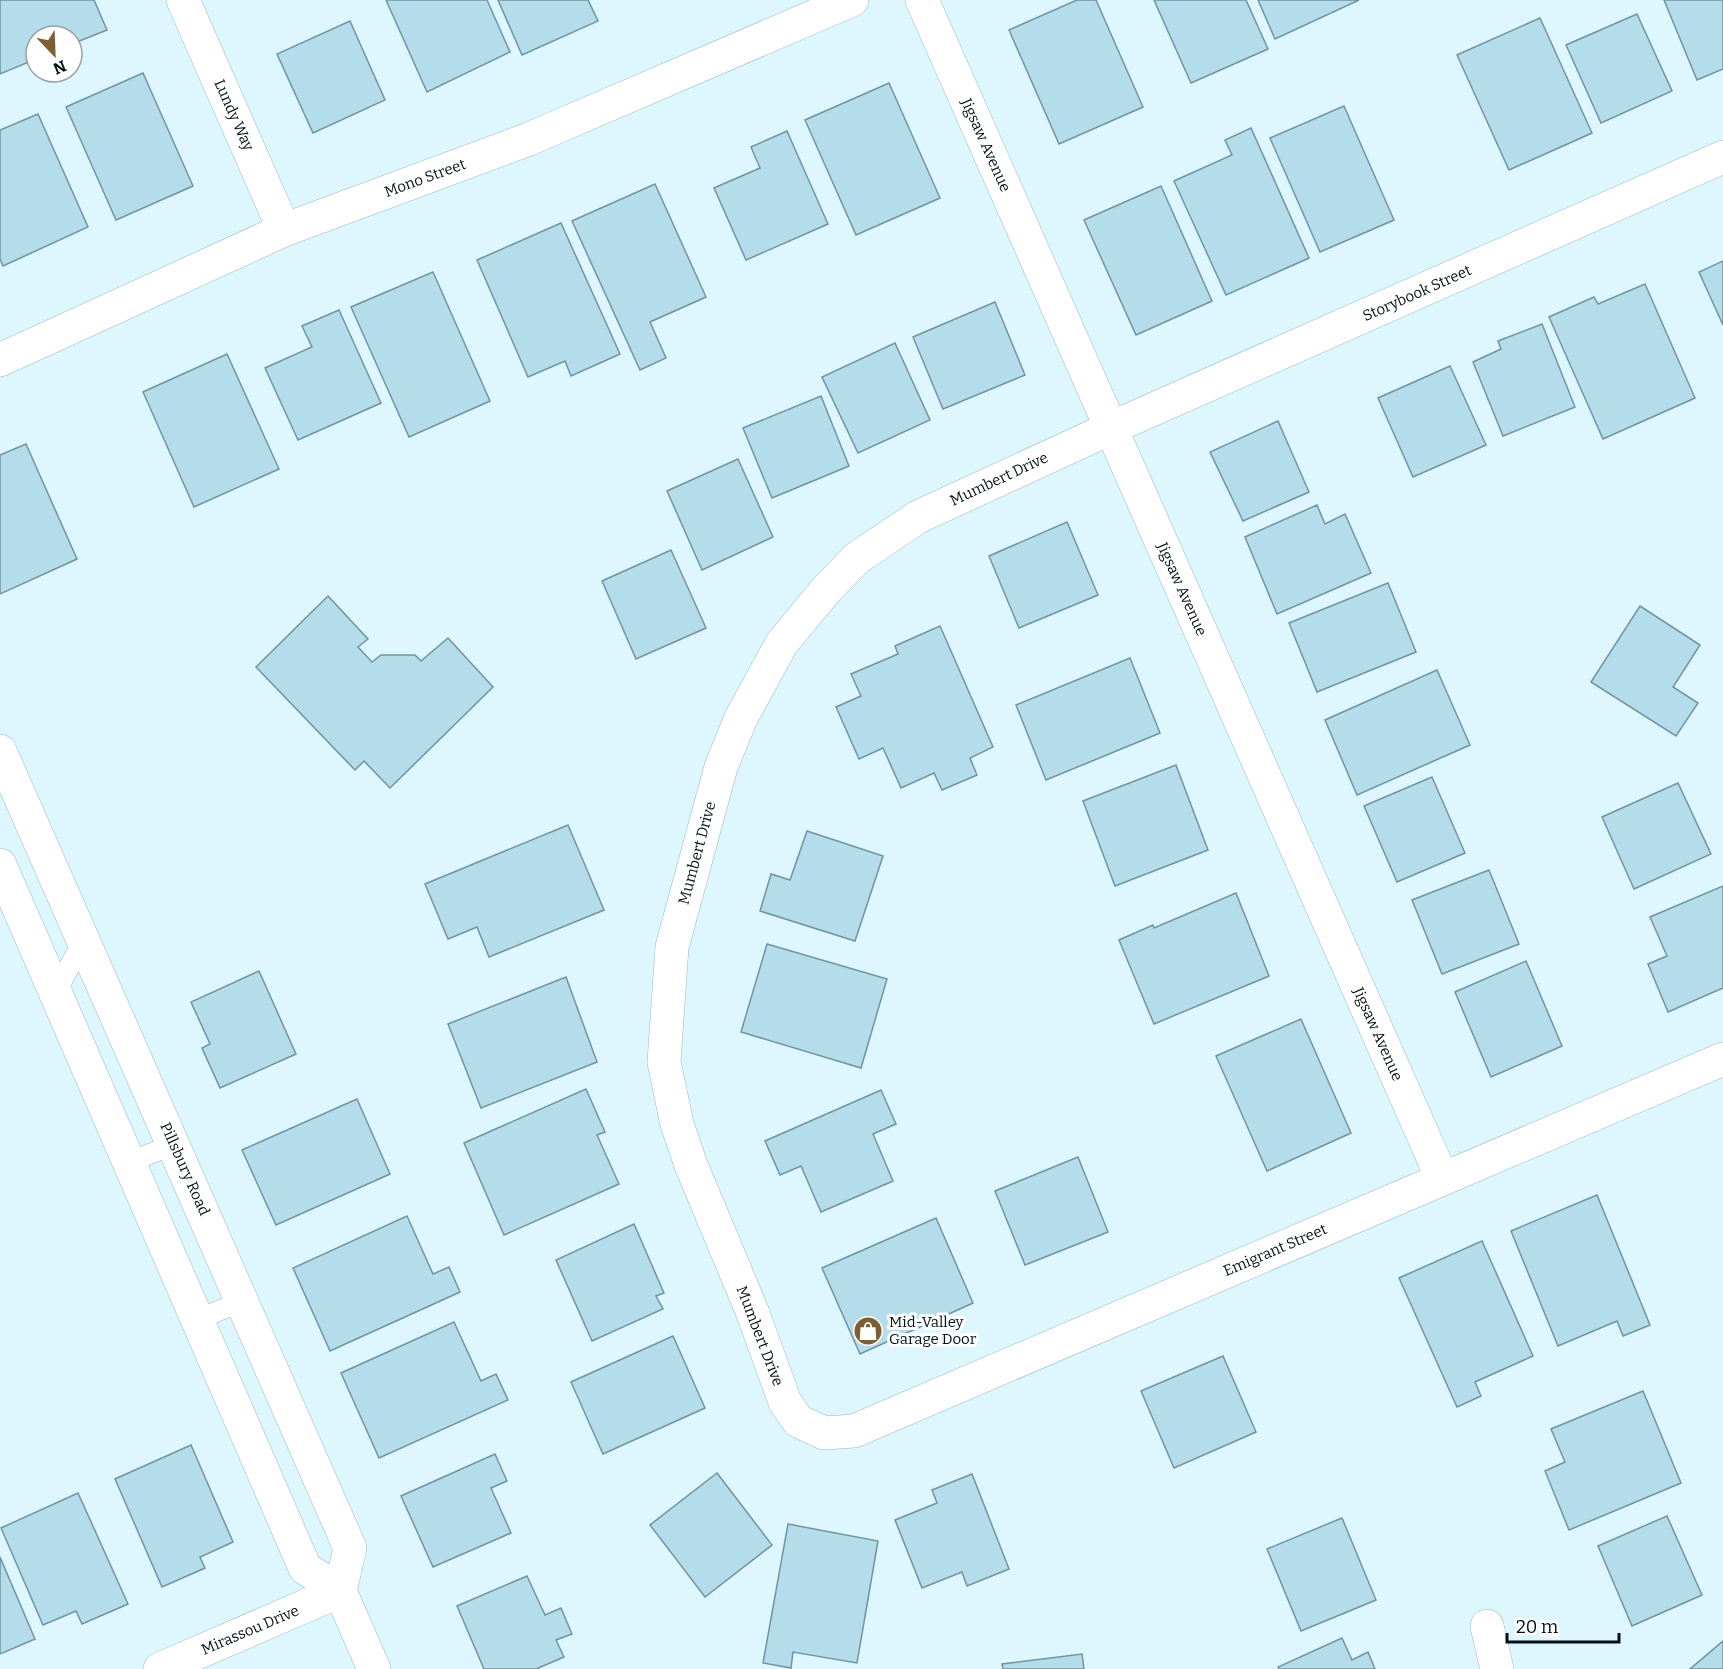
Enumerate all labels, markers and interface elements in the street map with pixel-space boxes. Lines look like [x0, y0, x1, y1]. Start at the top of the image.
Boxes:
north arrow [24, 24, 84, 84]
text: N [50, 56, 69, 79]
street label: Lundy Way [210, 77, 258, 154]
street label: Jigsaw Avenue [957, 95, 1015, 195]
street label: Mono Street [382, 155, 469, 201]
street label: Storybook Street [1360, 261, 1475, 325]
street label: Mumbert Drive [947, 448, 1051, 510]
street label: Jigsaw Avenue [1153, 539, 1211, 639]
street label: Mumbert Drive [675, 800, 719, 906]
street label: Jigsaw Avenue [1349, 984, 1407, 1084]
street label: Pillsbury Road [156, 1120, 214, 1218]
street label: Emigrant Street [1220, 1220, 1330, 1280]
street label: Mumbert Drive [733, 1283, 787, 1389]
place label: Mid-Valley Garage Door [889, 1313, 977, 1348]
shop icon: Mid-Valley Garage Door [852, 1315, 884, 1347]
street label: Mirassou Drive [198, 1601, 302, 1659]
scale bar [1507, 1606, 1620, 1644]
text: 20 m [1516, 1616, 1558, 1638]

